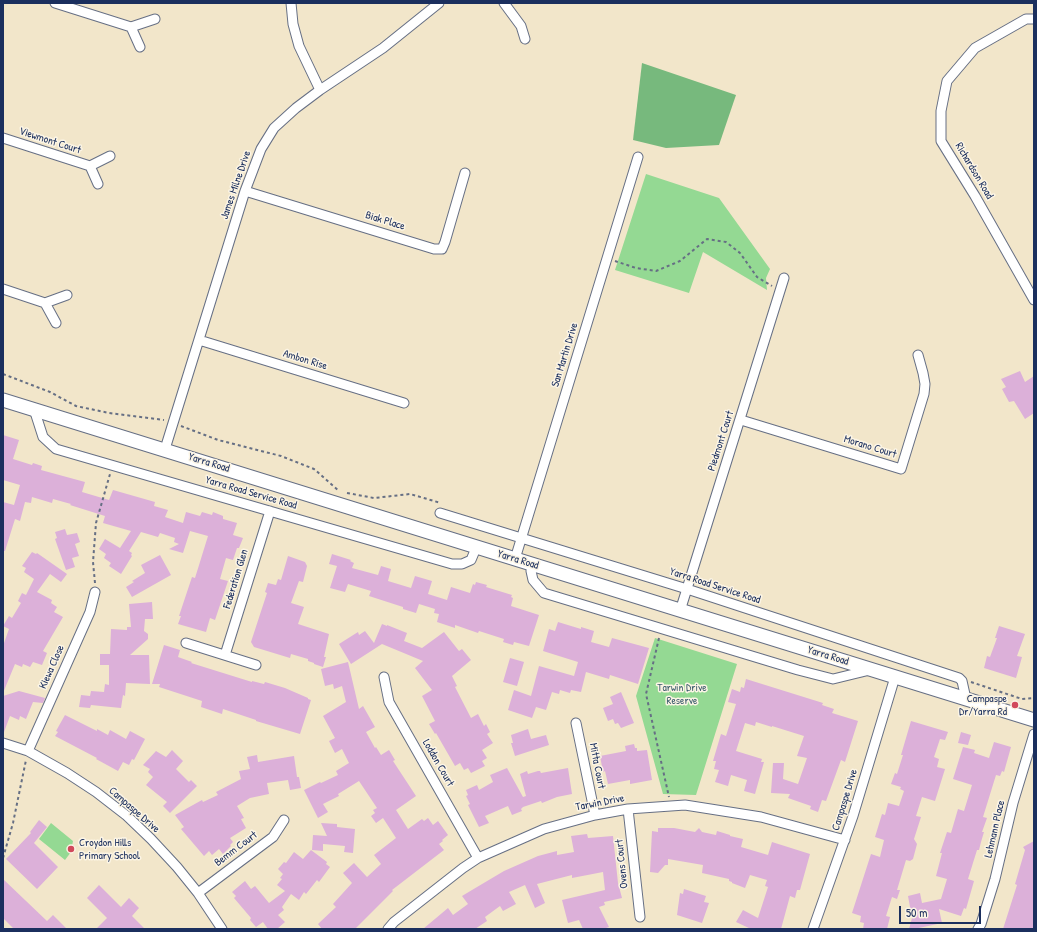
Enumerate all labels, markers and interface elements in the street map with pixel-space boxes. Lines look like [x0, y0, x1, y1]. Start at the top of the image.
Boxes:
street label: Viewmont Court [17, 125, 83, 157]
street label: Richardson Road [952, 140, 996, 202]
street label: James Milne Drive [218, 149, 254, 221]
street label: Biak Place [364, 209, 406, 233]
street label: San Martin Drive [549, 321, 581, 389]
street label: Ambon Rise [281, 347, 329, 373]
street label: Piedmont Court [705, 409, 737, 473]
street label: Morano Court [842, 433, 898, 461]
street label: Yarra Road [187, 450, 231, 476]
street label: Yarra Road Service Road [204, 474, 298, 512]
street label: Yarra Road [496, 547, 540, 573]
street label: Federation Glen [221, 548, 251, 610]
street label: Yarra Road Service Road [668, 565, 762, 607]
street label: Kiewa Close [37, 643, 67, 691]
street label: Yarra Road [806, 643, 850, 669]
park label: Tarwin Drive Reserve [657, 681, 707, 707]
place label: Campaspe Dr/Yarra Rd [959, 692, 1007, 718]
marker: Campaspe Dr/Yarra Rd [1010, 700, 1020, 710]
street label: Loddon Court [419, 737, 457, 789]
street label: Mitta Court [586, 742, 608, 790]
street label: Campaspe Drive [829, 768, 861, 832]
street label: Campaspe Drive [106, 784, 162, 836]
street label: Tarwin Drive [574, 792, 626, 814]
street label: Lehmann Place [982, 799, 1008, 859]
street label: Bemm Court [212, 829, 260, 869]
place label: Croydon Hills Primary School [79, 836, 140, 862]
street label: Ovens Court [613, 839, 631, 889]
marker: Croydon Hills Primary School [66, 844, 76, 854]
scale bar [901, 898, 983, 924]
text: 50 m [906, 904, 927, 921]

